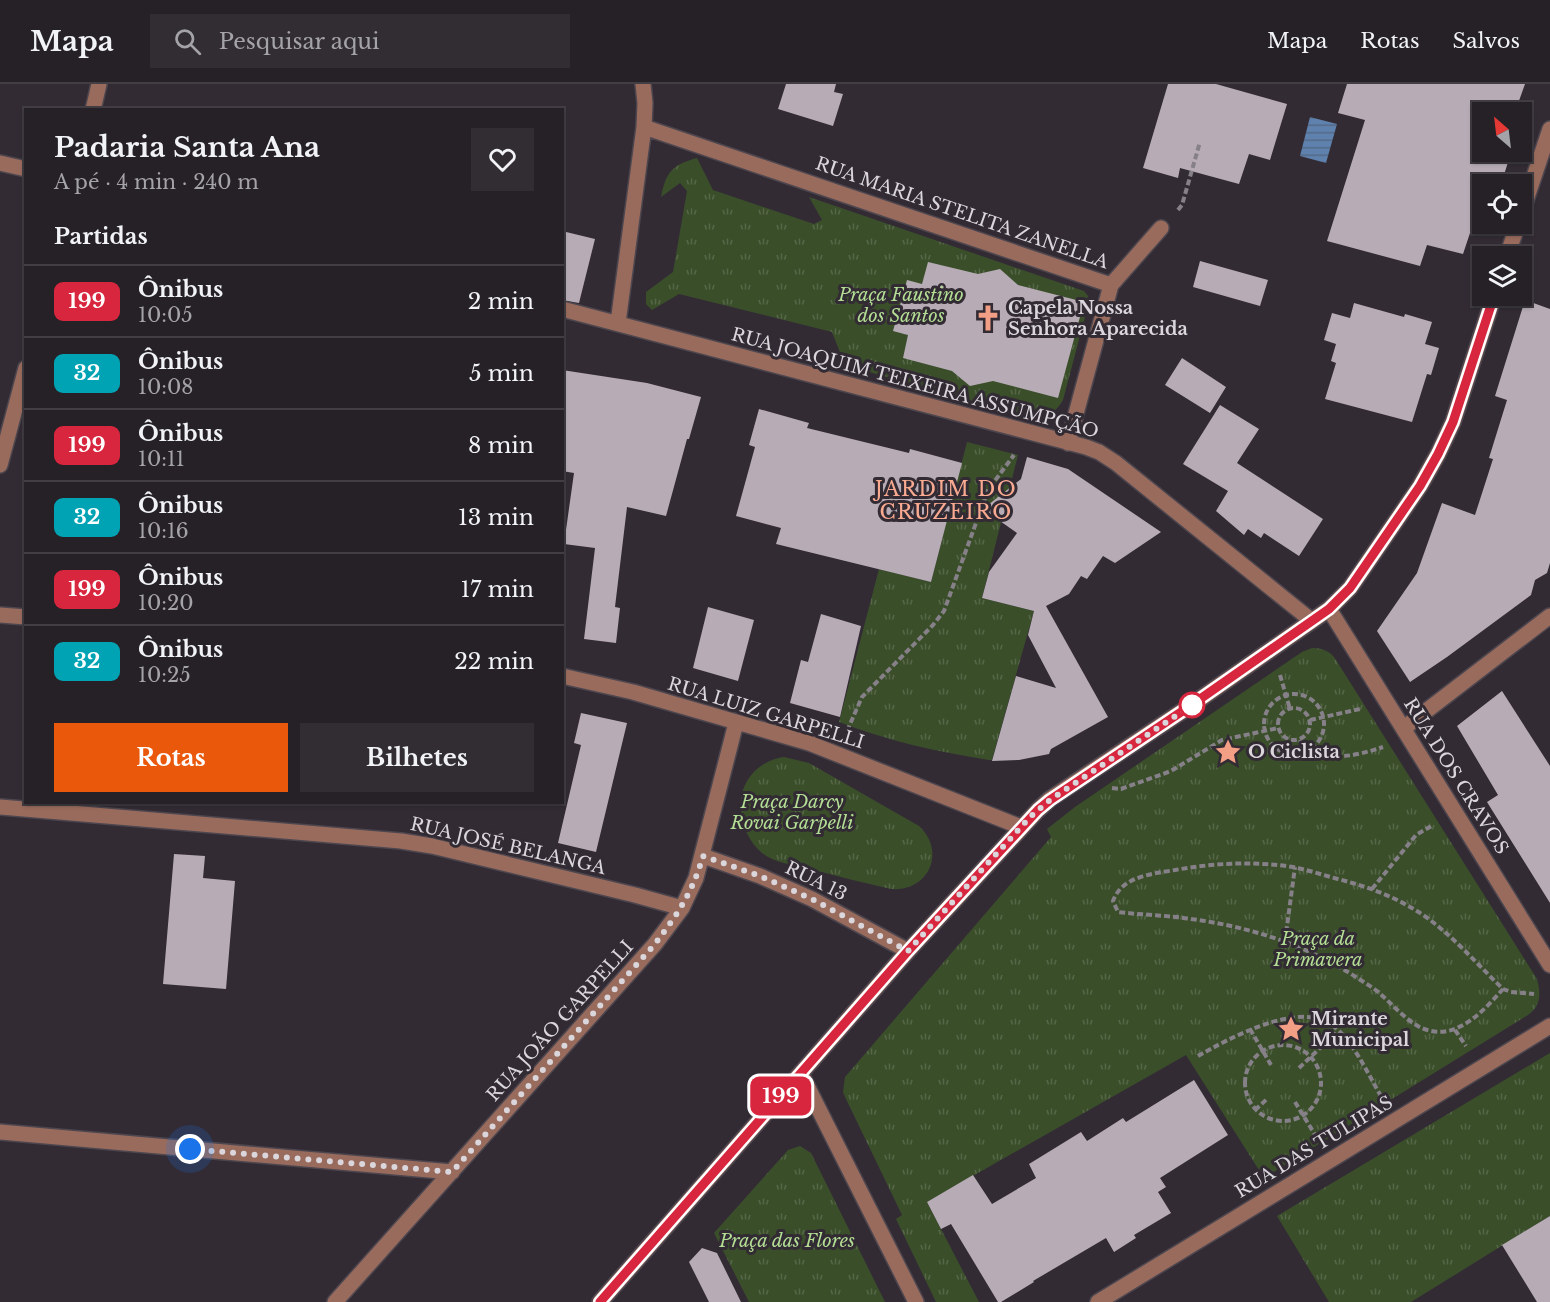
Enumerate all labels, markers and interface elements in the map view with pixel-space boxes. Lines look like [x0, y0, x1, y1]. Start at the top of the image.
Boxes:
search box [150, 14, 570, 68]
text: Mapa [30, 24, 114, 59]
icon: search [171, 25, 204, 58]
text: Pesquisar aqui [219, 28, 380, 55]
text: Mapa [1267, 28, 1327, 54]
text: Rotas [1360, 28, 1420, 54]
text: Salvos [1453, 28, 1520, 54]
north arrow [1472, 102, 1532, 162]
map controls [1472, 102, 1532, 306]
button: heart [471, 128, 534, 191]
text: Padaria Santa Ana [54, 130, 320, 165]
street label: RUA MARIA STELITA ZANELLA [813, 152, 1112, 274]
text: A pé · 4 min · 240 m [54, 170, 259, 194]
button: locate [1472, 174, 1532, 234]
text: Partidas [54, 223, 148, 250]
button: layers [1472, 246, 1532, 306]
text: Ônibus [138, 276, 223, 303]
park label: Praça Faustino dos Santos [837, 284, 964, 327]
text: 199 [68, 288, 106, 314]
text: 2 min [468, 288, 534, 315]
place label: Capela Nossa Senhora Aparecida [1008, 297, 1189, 340]
text: 10:05 [138, 303, 193, 327]
church icon: Capela Nossa Senhora Aparecida [973, 303, 1003, 333]
street label: RUA JOAQUIM TEIXEIRA ASSUMPÇÃO [729, 321, 1102, 443]
text: Ônibus [138, 348, 223, 375]
text: 32 [73, 360, 101, 386]
text: 5 min [469, 360, 534, 387]
text: 10:08 [138, 375, 193, 399]
text: Ônibus [138, 420, 223, 447]
text: 199 [68, 432, 106, 458]
text: 8 min [468, 432, 534, 459]
text: 10:11 [138, 447, 185, 471]
district label: JARDIM DO CRUZEIRO [872, 477, 1017, 524]
text: Ônibus [138, 492, 223, 519]
text: 32 [73, 504, 101, 530]
text: 13 min [458, 504, 534, 531]
text: 10:16 [138, 519, 189, 543]
text: Ônibus [138, 564, 223, 591]
text: 199 [68, 576, 106, 602]
text: 17 min [461, 576, 534, 603]
text: 10:20 [138, 591, 194, 615]
text: Ônibus [138, 636, 223, 663]
text: 32 [73, 648, 101, 674]
text: 22 min [454, 648, 534, 675]
text: 10:25 [138, 663, 191, 687]
street label: RUA LUIZ GARPELLI [665, 673, 867, 753]
unlabelled marker [1179, 692, 1205, 718]
street label: RUA DOS CRAVOS [1399, 694, 1513, 858]
button: Rotas [54, 723, 288, 792]
button: Bilhetes [300, 723, 534, 792]
place icon: O Ciclista [1213, 737, 1243, 767]
place label: O Ciclista [1248, 741, 1340, 763]
park label: Praça Darcy Rovai Garpelli [730, 791, 854, 834]
street label: RUA JOSÉ BELANGA [408, 812, 609, 879]
street label: RUA 13 [782, 857, 850, 905]
park label: Praça da Primavera [1272, 928, 1363, 971]
street label: RUA JOÃO GARPELLI [481, 935, 638, 1106]
place label: Mirante Municipal [1311, 1008, 1410, 1051]
place icon: Mirante Municipal [1276, 1014, 1306, 1044]
line badge: 199 [746, 1076, 816, 1116]
text: 199 [762, 1083, 800, 1109]
street label: RUA DAS TULIPAS [1231, 1091, 1397, 1203]
your location [175, 1134, 205, 1164]
park label: Praça das Flores [718, 1230, 855, 1252]

